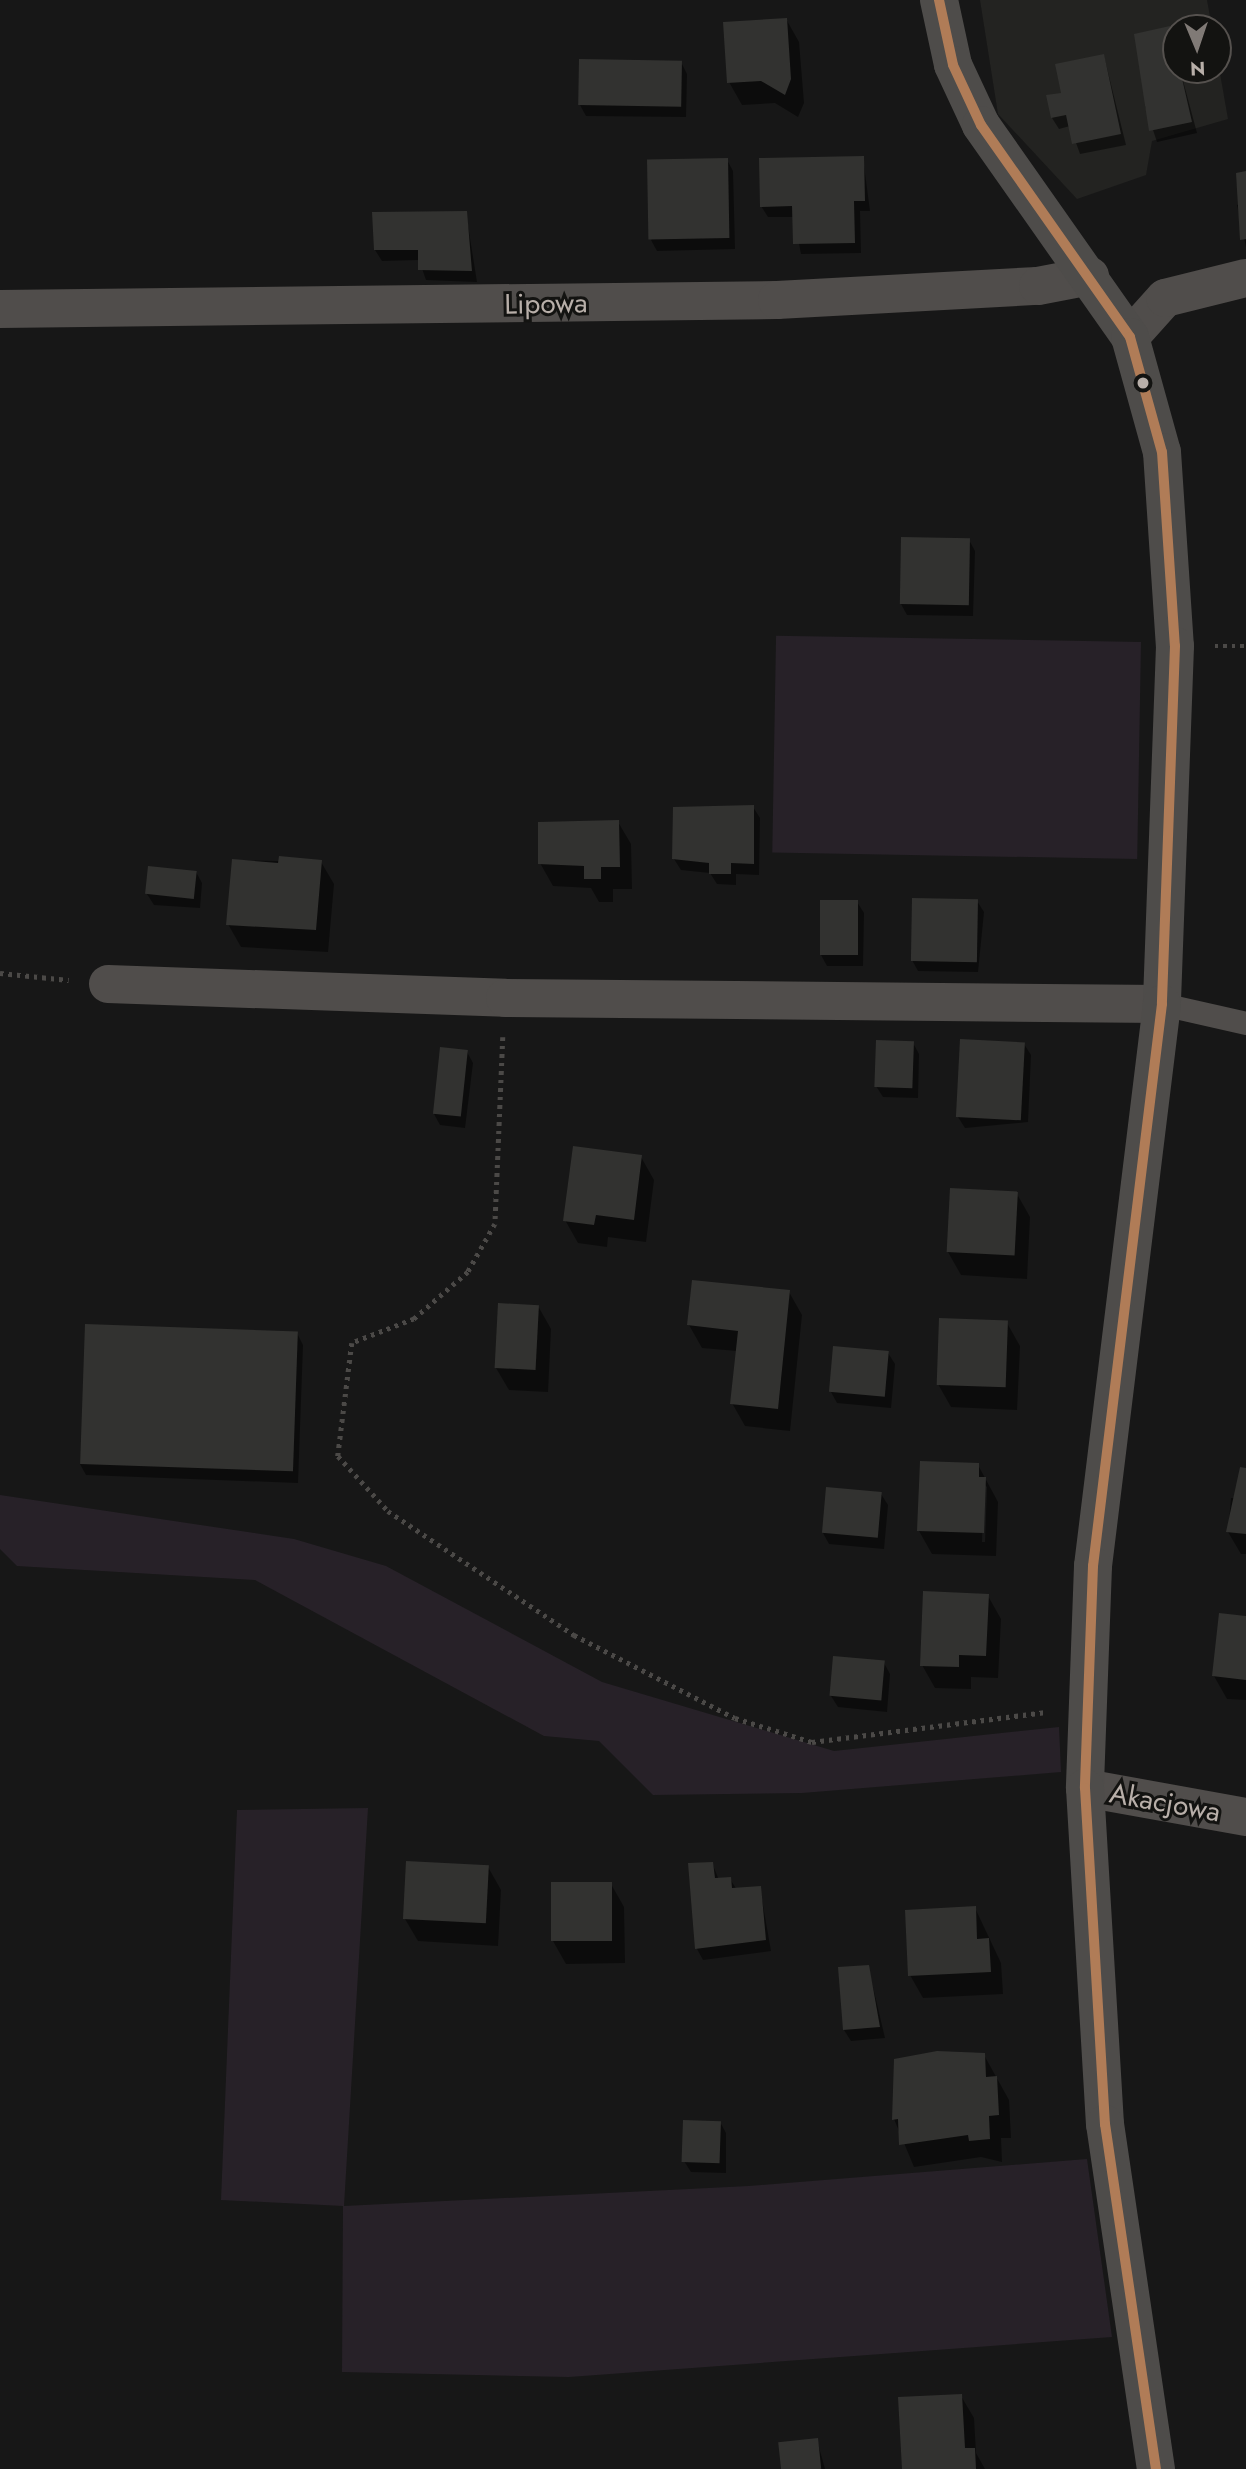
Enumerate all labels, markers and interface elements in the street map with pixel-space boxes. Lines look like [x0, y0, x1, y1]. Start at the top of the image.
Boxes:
north arrow [1162, 14, 1232, 84]
text: N [1190, 55, 1206, 82]
street label: Lipowa [504, 286, 588, 322]
unlabelled marker [1136, 376, 1150, 390]
street label: Akacjowa [1107, 1777, 1223, 1829]

